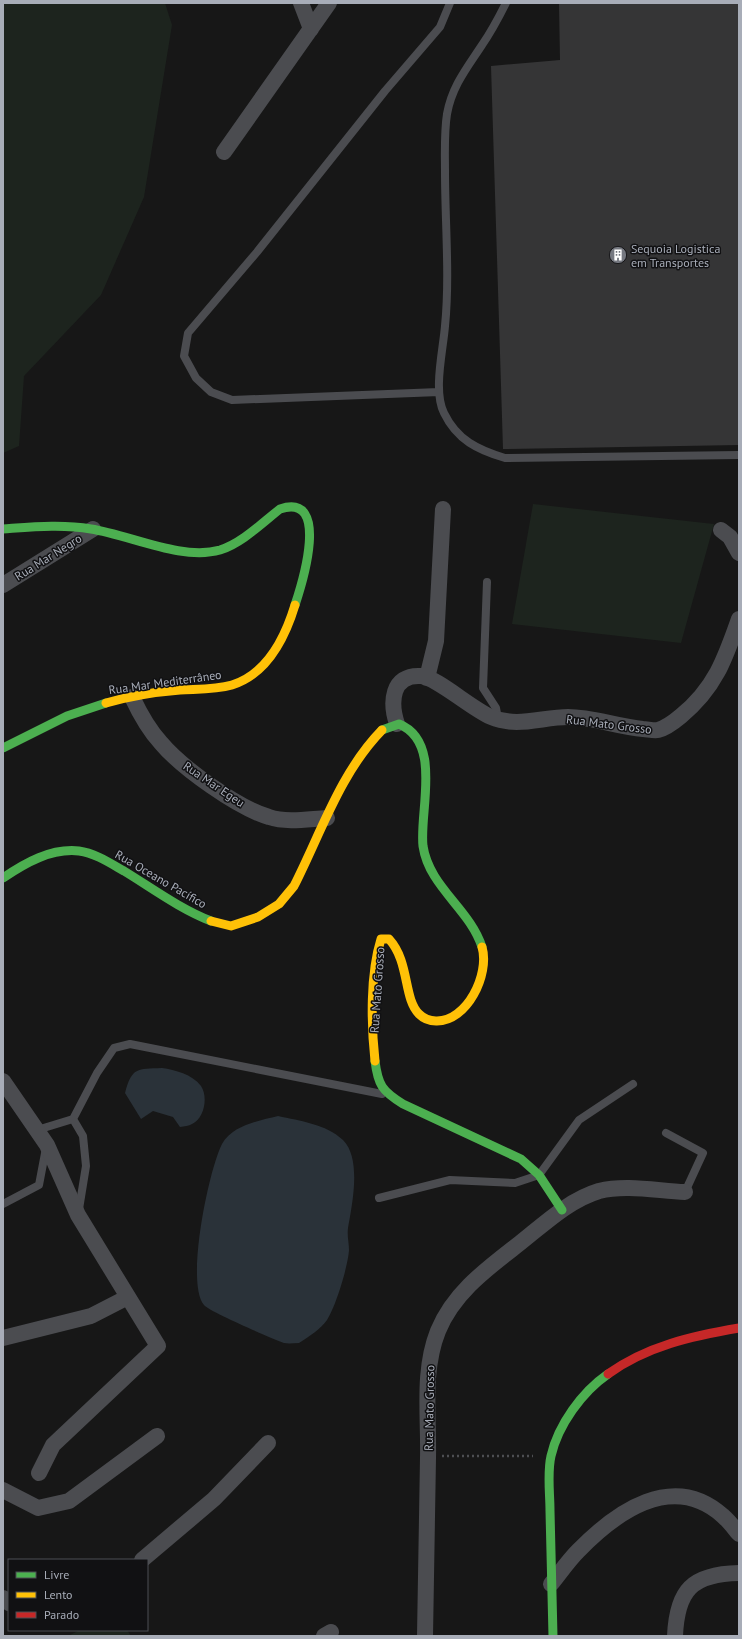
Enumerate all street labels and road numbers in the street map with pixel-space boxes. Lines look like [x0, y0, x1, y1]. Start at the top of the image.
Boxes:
street label: Rua Mar Negro [12, 530, 84, 584]
street label: Rua Mar Mediterrâneo [108, 667, 222, 697]
street label: Rua Mato Grosso [565, 711, 653, 737]
street label: Rua Mar Egeu [180, 758, 248, 810]
street label: Rua Oceano Pacífico [113, 847, 209, 911]
street label: Rua Mato Grosso [367, 947, 387, 1033]
street label: Rua Mato Grosso [421, 1365, 437, 1451]

